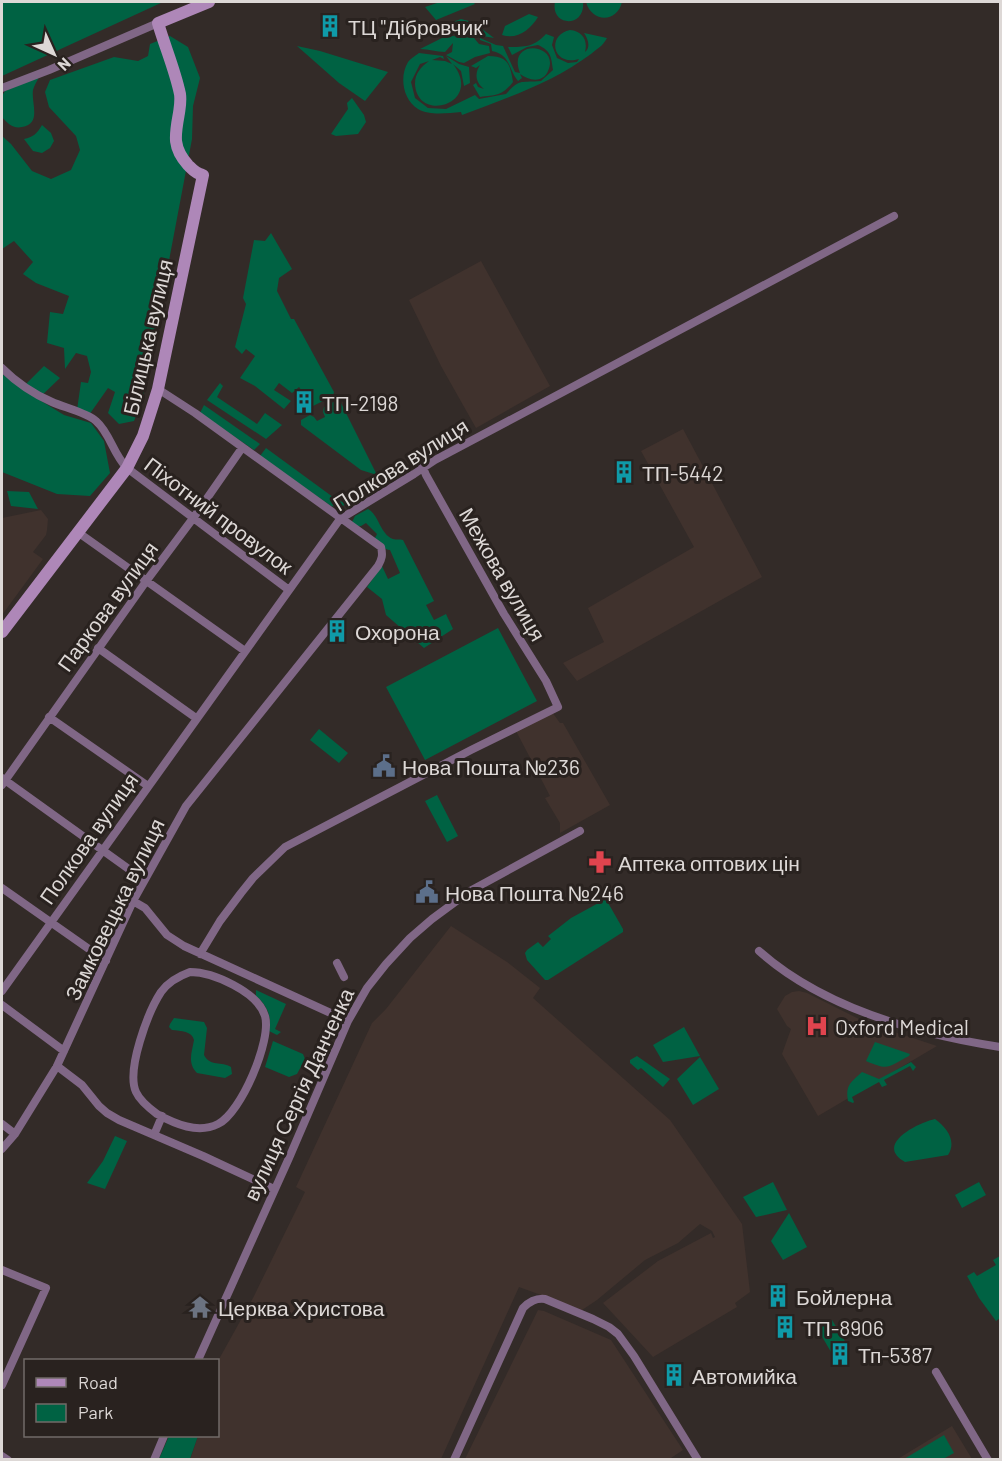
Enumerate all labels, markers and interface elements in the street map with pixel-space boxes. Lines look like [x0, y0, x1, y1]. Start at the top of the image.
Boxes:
building icon: ТЦ "Дібровчик" [317, 13, 343, 39]
place label: ТЦ "Дібровчик" [348, 14, 488, 39]
north arrow [24, 24, 84, 84]
text: N [54, 54, 75, 75]
street label: Білицька вулиця [117, 257, 177, 417]
building icon: ТП-2198 [291, 389, 317, 415]
place label: ТП-2198 [322, 390, 398, 415]
street label: Полкова вулиця [328, 412, 472, 516]
street label: Піхотний провулок [140, 451, 299, 579]
building icon: ТП-5442 [611, 459, 637, 485]
place label: ТП-5442 [642, 460, 723, 485]
street label: Межова вулиця [455, 503, 551, 645]
street label: Паркова вулиця [51, 536, 163, 676]
building icon: Охорона [324, 618, 350, 644]
place label: Охорона [355, 619, 440, 644]
public building icon: Нова Пошта №236 [371, 753, 397, 779]
place label: Нова Пошта №236 [402, 754, 580, 779]
street label: Полкова вулиця [33, 768, 143, 908]
street label: Замковецька вулиця [59, 814, 169, 1004]
pharmacy icon: Аптека оптових цін [587, 849, 613, 875]
place label: Аптека оптових цін [618, 850, 800, 875]
public building icon: Нова Пошта №246 [414, 879, 440, 905]
place label: Нова Пошта №246 [445, 880, 624, 905]
street label: вулиця Сергія Данченка [238, 983, 358, 1204]
hospital icon: Oxford Medical [804, 1013, 830, 1039]
place label: Oxford Medical [835, 1014, 969, 1039]
building icon: Бойлерна [765, 1283, 791, 1309]
place label: Бойлерна [796, 1284, 892, 1309]
temple icon: Церква Христова [187, 1294, 213, 1320]
place label: Церква Христова [218, 1295, 385, 1320]
building icon: ТП-8906 [772, 1314, 798, 1340]
place label: ТП-8906 [803, 1315, 884, 1340]
building icon: Тп-5387 [827, 1341, 853, 1367]
place label: Тп-5387 [858, 1342, 932, 1367]
legend [24, 1359, 219, 1437]
building icon: Автомийка [661, 1362, 687, 1388]
place label: Автомийка [692, 1363, 797, 1388]
text: Road [78, 1371, 118, 1393]
text: Park [78, 1401, 113, 1423]

